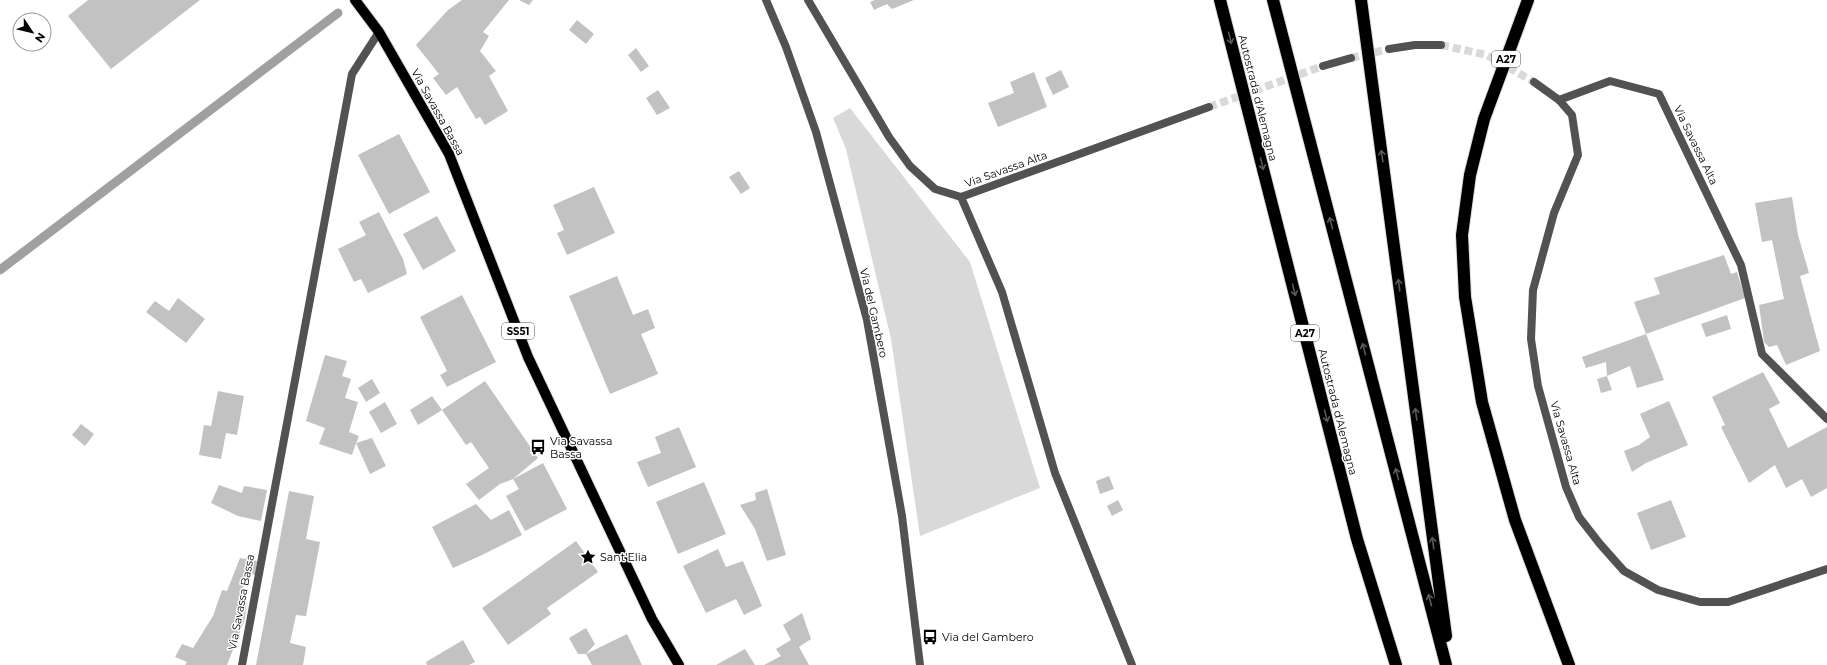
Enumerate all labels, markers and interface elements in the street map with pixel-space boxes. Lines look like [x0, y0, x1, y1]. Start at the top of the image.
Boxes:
north arrow [12, 12, 52, 52]
text: N [32, 30, 48, 45]
one-way arrow [1227, 31, 1234, 44]
street label: Autostrada d'Alemagna [1236, 33, 1280, 163]
road number: A27 [1492, 51, 1520, 67]
street label: Via Savassa Bassa [408, 66, 468, 158]
street label: Via Savassa Alta [1671, 103, 1721, 187]
street label: Via Savassa Alta [963, 148, 1049, 190]
one-way arrow [1378, 150, 1386, 163]
one-way arrow [1259, 157, 1266, 170]
one-way arrow [1327, 217, 1335, 230]
street label: Via del Gambero [857, 267, 891, 359]
one-way arrow [1395, 279, 1403, 292]
one-way arrow [1291, 283, 1298, 296]
road number: SS51 [502, 323, 534, 339]
road number: A27 [1291, 325, 1319, 341]
one-way arrow [1360, 342, 1367, 355]
street label: Autostrada d'Alemagna [1316, 347, 1360, 477]
street label: Via Savassa Alta [1547, 399, 1585, 487]
one-way arrow [1412, 408, 1420, 421]
one-way arrow [1323, 409, 1330, 422]
place label: Via Savassa Bassa [550, 434, 612, 461]
bus stop icon: Via Savassa Bassa [529, 438, 547, 456]
one-way arrow [1393, 468, 1400, 481]
one-way arrow [1429, 537, 1437, 550]
place icon: Sant'Elia [579, 548, 597, 566]
place label: Sant'Elia [600, 550, 647, 564]
street label: Via Savassa Bassa [225, 553, 257, 651]
one-way arrow [1425, 594, 1433, 607]
bus stop icon: Via del Gambero [921, 628, 939, 646]
place label: Via del Gambero [942, 630, 1034, 644]

